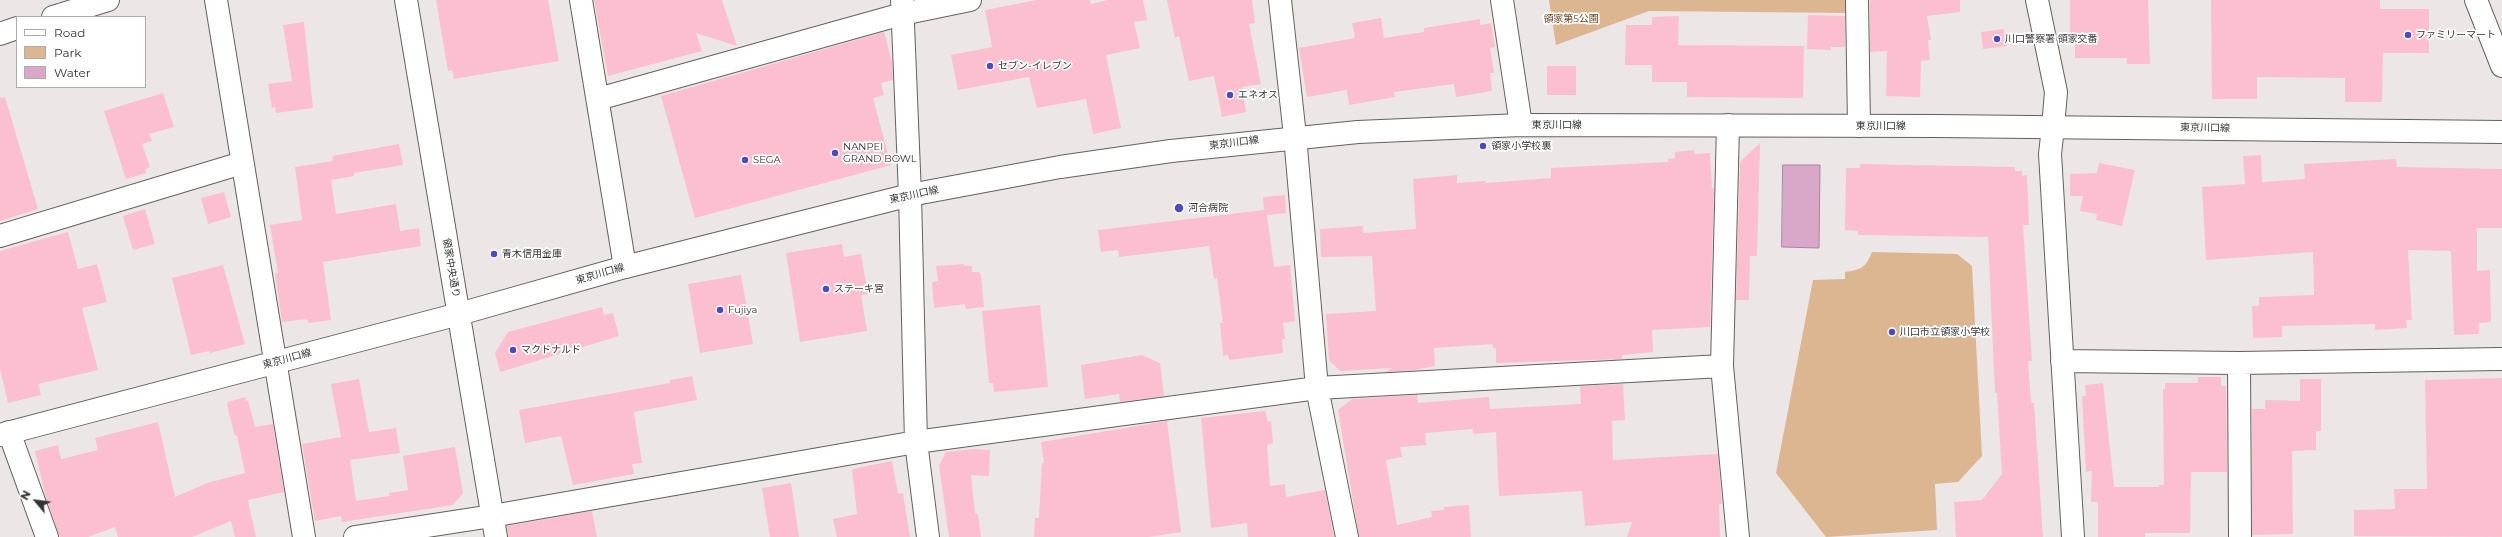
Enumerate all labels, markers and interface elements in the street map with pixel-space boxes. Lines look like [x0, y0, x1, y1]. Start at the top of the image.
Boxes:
park label: 領家第5公園 [1543, 13, 1599, 25]
legend [16, 16, 146, 88]
text: Road [54, 25, 85, 40]
place label: ファミリーマート [2416, 29, 2496, 41]
marker: ファミリーマート [2403, 30, 2413, 40]
place label: 川口警察署 領家交番 [2005, 33, 2098, 45]
marker: 川口警察署 領家交番 [1992, 34, 2002, 44]
text: Park [54, 45, 81, 60]
place label: セブン-イレブン [998, 60, 1072, 72]
marker: セブン-イレブン [985, 61, 995, 71]
text: Water [54, 65, 90, 80]
place label: エネオス [1238, 89, 1278, 101]
marker: エネオス [1225, 90, 1235, 100]
street label: 東京川口線 [1532, 119, 1582, 131]
street label: 東京川口線 [1856, 120, 1906, 132]
street label: 東京川口線 [2180, 122, 2230, 134]
street label: 東京川口線 [1208, 134, 1260, 152]
place label: 領家小学校裏 [1491, 140, 1551, 152]
place label: NANPEI GRAND BOWL [843, 141, 917, 164]
marker: 領家小学校裏 [1478, 141, 1488, 151]
marker: NANPEI GRAND BOWL [830, 148, 840, 158]
place label: SEGA [753, 154, 781, 166]
marker: SEGA [740, 155, 750, 165]
street label: 東京川口線 [888, 184, 940, 206]
marker: 河合病院 [1173, 202, 1185, 214]
place label: 河合病院 [1188, 202, 1228, 214]
street label: 領家中央通り [440, 237, 462, 299]
place label: 青木信用金庫 [502, 248, 562, 260]
marker: 青木信用金庫 [489, 249, 499, 259]
street label: 東京川口線 [574, 261, 626, 287]
place label: ステーキ宮 [834, 283, 884, 295]
marker: ステーキ宮 [821, 284, 831, 294]
place label: Fujiya [728, 304, 757, 316]
marker: Fujiya [715, 305, 725, 315]
place label: 川口市立領家小学校 [1900, 326, 1990, 338]
marker: 川口市立領家小学校 [1887, 327, 1897, 337]
place label: マクドナルド [521, 344, 581, 356]
marker: マクドナルド [508, 345, 518, 355]
street label: 東京川口線 [261, 347, 313, 371]
north arrow [16, 481, 56, 521]
text: N [17, 488, 34, 502]

